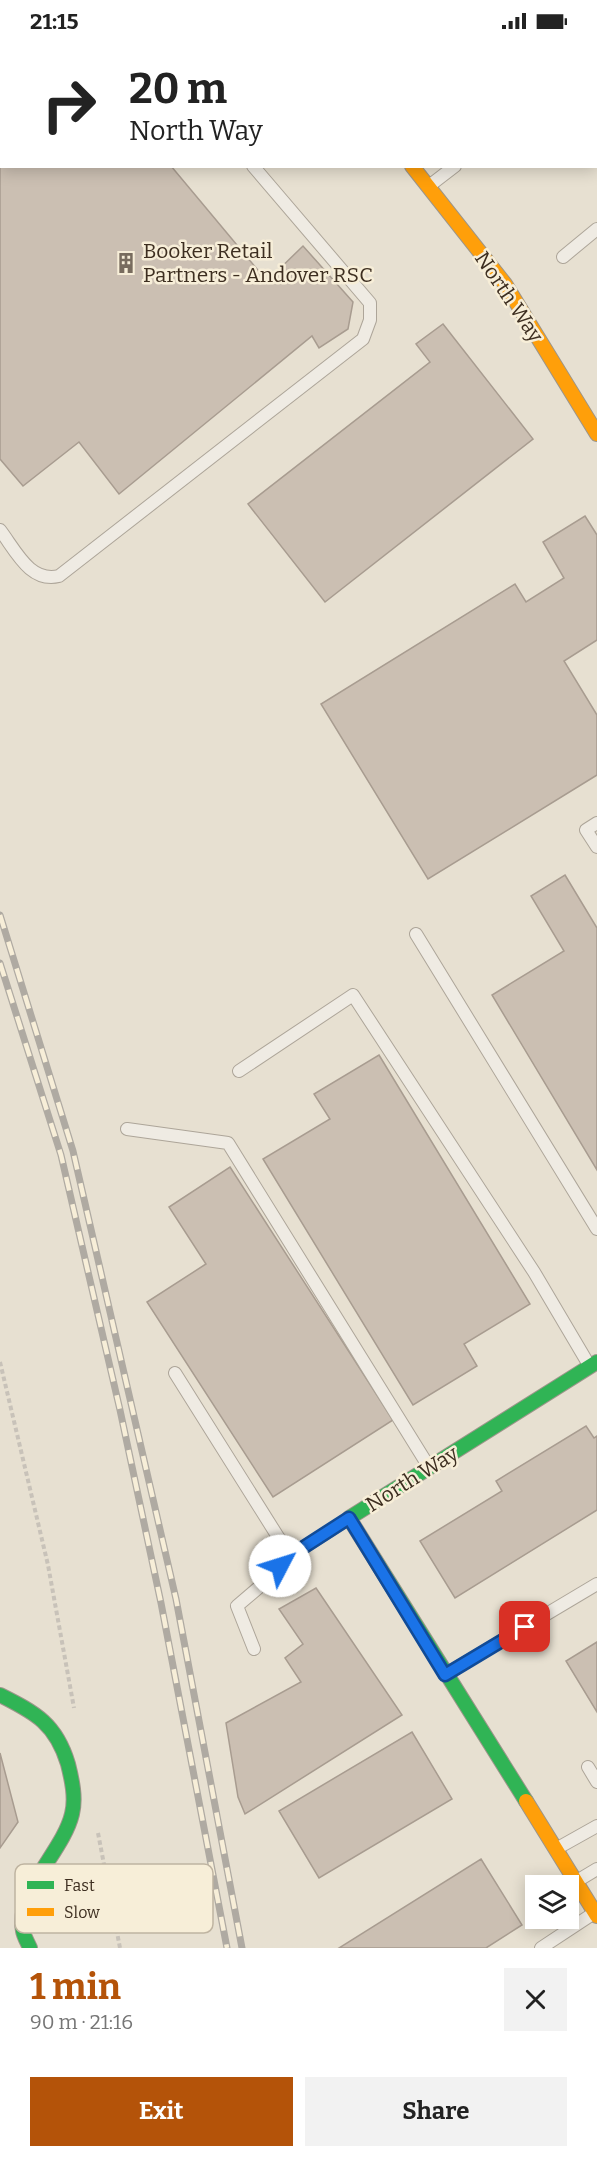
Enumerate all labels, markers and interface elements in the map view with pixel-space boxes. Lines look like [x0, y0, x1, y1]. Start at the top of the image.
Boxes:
text: 21:15 [30, 8, 79, 35]
text: 20 m [129, 64, 227, 114]
icon: right [30, 66, 108, 144]
text: North Way [129, 115, 263, 147]
place label: Booker Retail Partners - Andover RSC [143, 238, 373, 288]
street label: North Way [469, 247, 549, 348]
building icon: Booker Retail Partners - Andover RSC [114, 251, 138, 275]
street label: North Way [361, 1440, 464, 1518]
position arrow [248, 1534, 312, 1598]
pin [499, 1601, 550, 1652]
icon: arrive [508, 1610, 541, 1643]
legend [15, 1864, 213, 1933]
map controls [525, 1875, 579, 1929]
button: layers [525, 1875, 579, 1929]
text: Fast [64, 1876, 95, 1895]
text: Slow [64, 1903, 100, 1922]
text: 1 min [30, 1965, 121, 2009]
button: close [504, 1968, 567, 2031]
text: 90 m · 21:16 [30, 2010, 133, 2034]
button: Exit [30, 2077, 293, 2146]
button: Share [305, 2077, 567, 2146]

